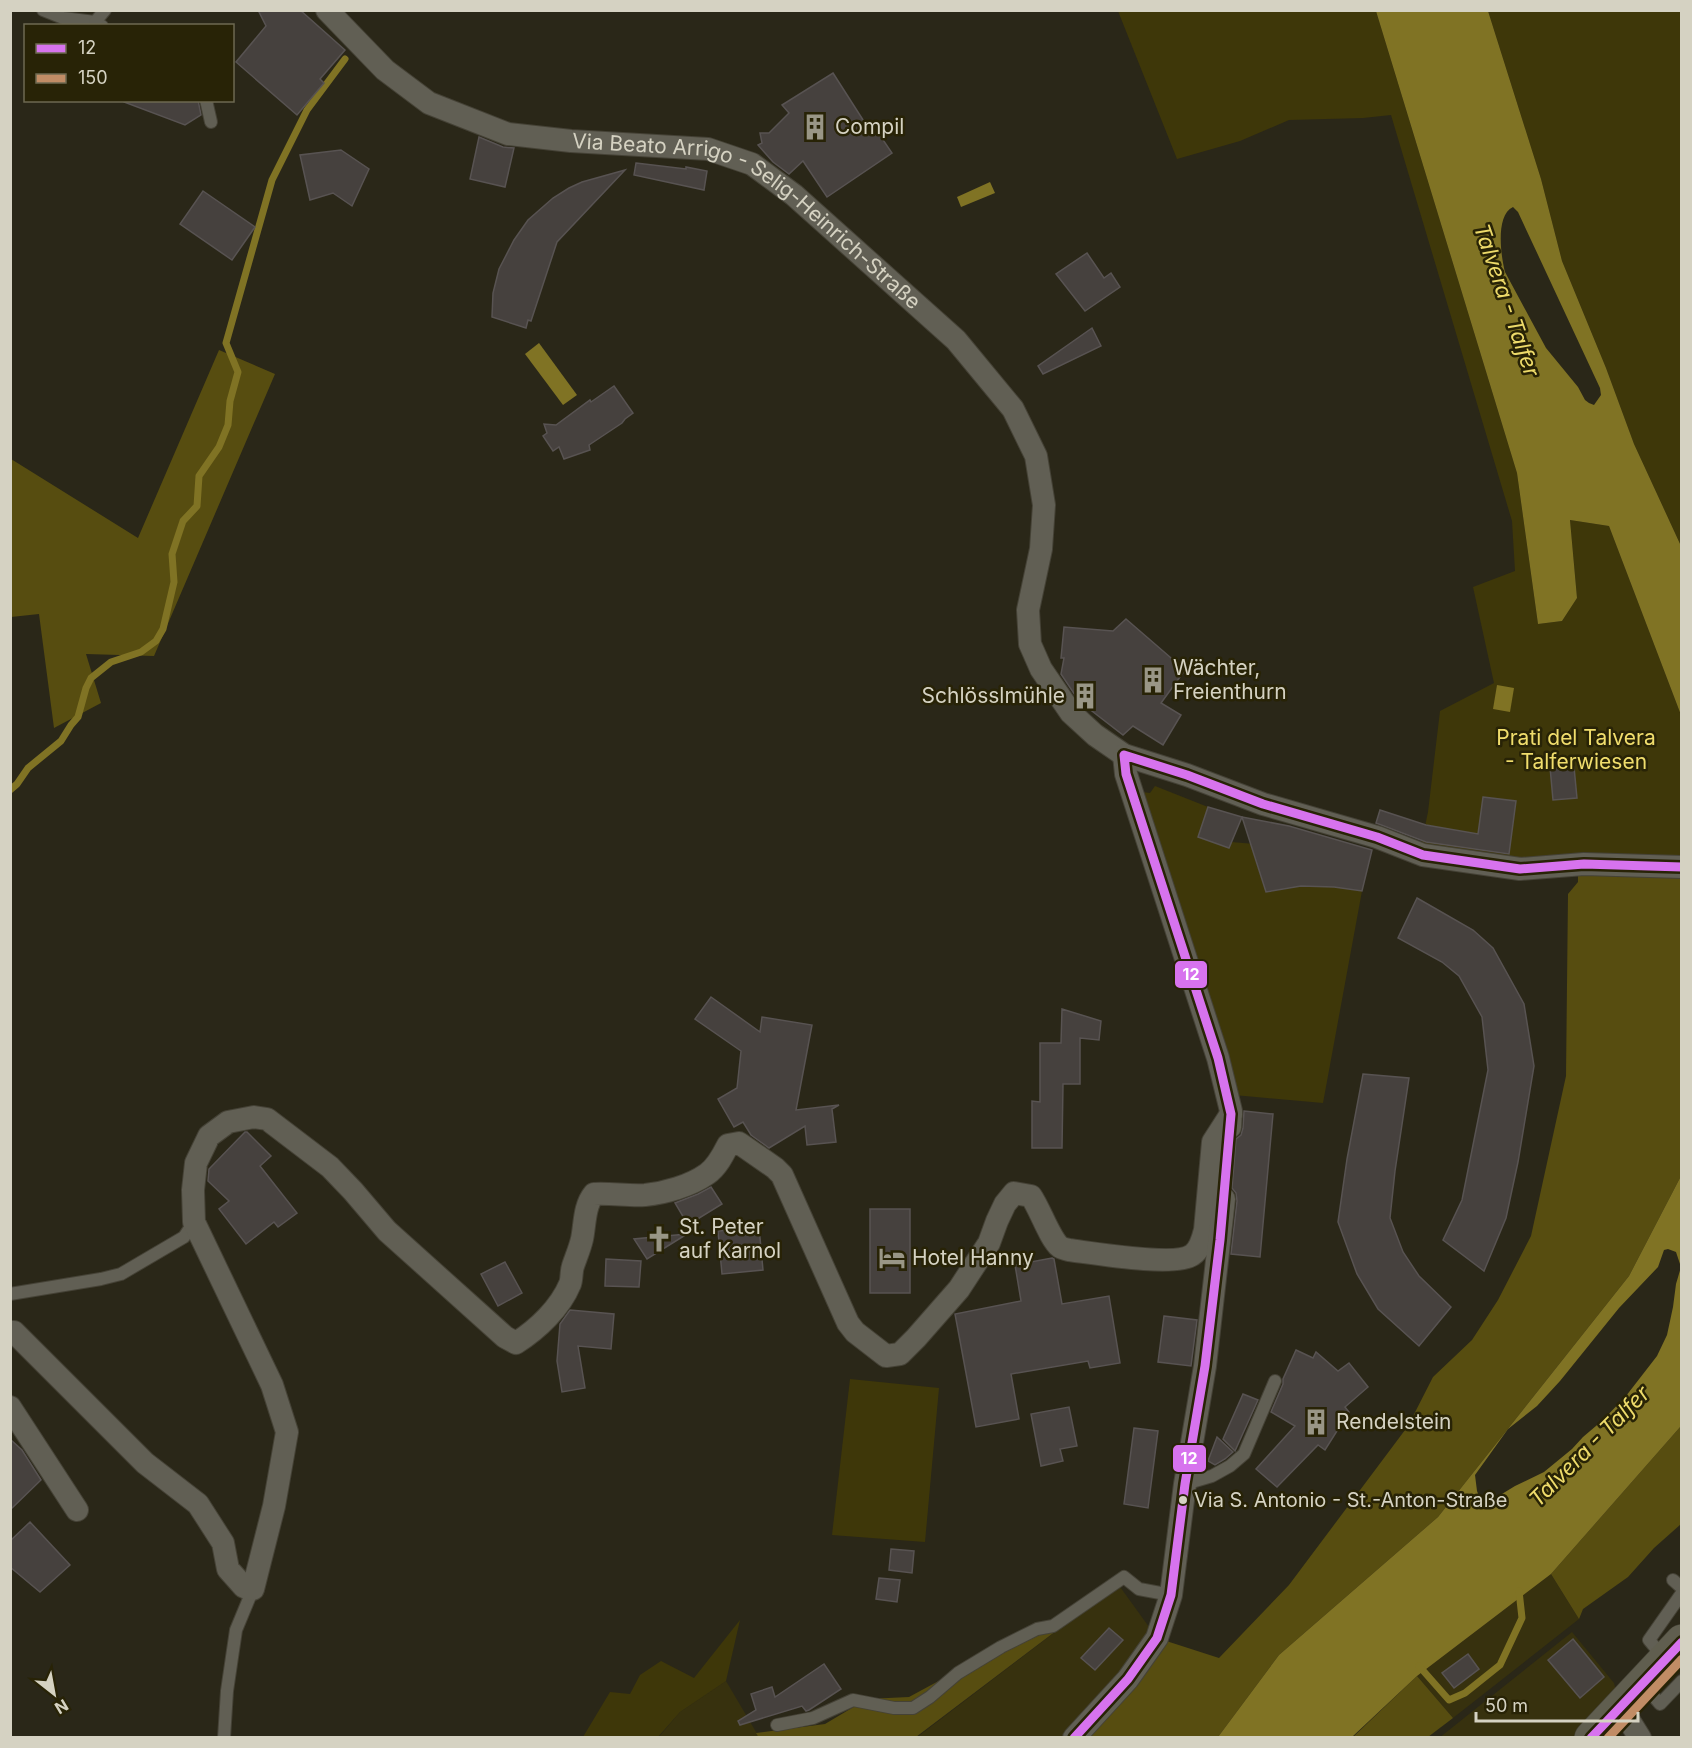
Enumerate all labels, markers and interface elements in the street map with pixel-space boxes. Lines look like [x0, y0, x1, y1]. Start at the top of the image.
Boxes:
legend [24, 24, 234, 102]
text: 12 [78, 37, 96, 58]
text: 150 [78, 67, 108, 88]
building icon: Compil [800, 112, 830, 142]
place label: Compil [835, 114, 904, 139]
street label: Via Beato Arrigo - Selig-Heinrich-Straße [572, 128, 926, 314]
water label: Talvera - Talfer [1469, 220, 1546, 380]
place label: Wächter, Freienthurn [1173, 655, 1287, 704]
building icon: Wächter, Freienthurn [1138, 665, 1168, 695]
building icon: Schlösslmühle [1070, 681, 1100, 711]
place label: Schlösslmühle [922, 683, 1065, 708]
park label: Prati del Talvera - Talferwiesen [1496, 725, 1656, 774]
line badge: 12 [1174, 960, 1208, 989]
text: 12 [1183, 964, 1199, 984]
place label: St. Peter auf Karnol [679, 1214, 781, 1263]
church icon: St. Peter auf Karnol [644, 1224, 674, 1254]
hotel icon: Hotel Hanny [877, 1243, 907, 1273]
place label: Hotel Hanny [912, 1245, 1034, 1270]
water label: Talvera - Talfer [1523, 1380, 1655, 1512]
building icon: Rendelstein [1301, 1407, 1331, 1437]
place label: Rendelstein [1336, 1409, 1452, 1434]
line badge: 12 [1172, 1444, 1207, 1473]
text: 12 [1181, 1448, 1197, 1468]
place label: Via S. Antonio - St.-Anton-Straße [1194, 1488, 1508, 1512]
marker: Via S. Antonio - St.-Anton-Straße [1177, 1494, 1189, 1506]
north arrow [24, 1664, 84, 1724]
scale bar [1476, 1685, 1638, 1723]
text: N [51, 1695, 72, 1719]
text: 50 m [1485, 1695, 1528, 1716]

